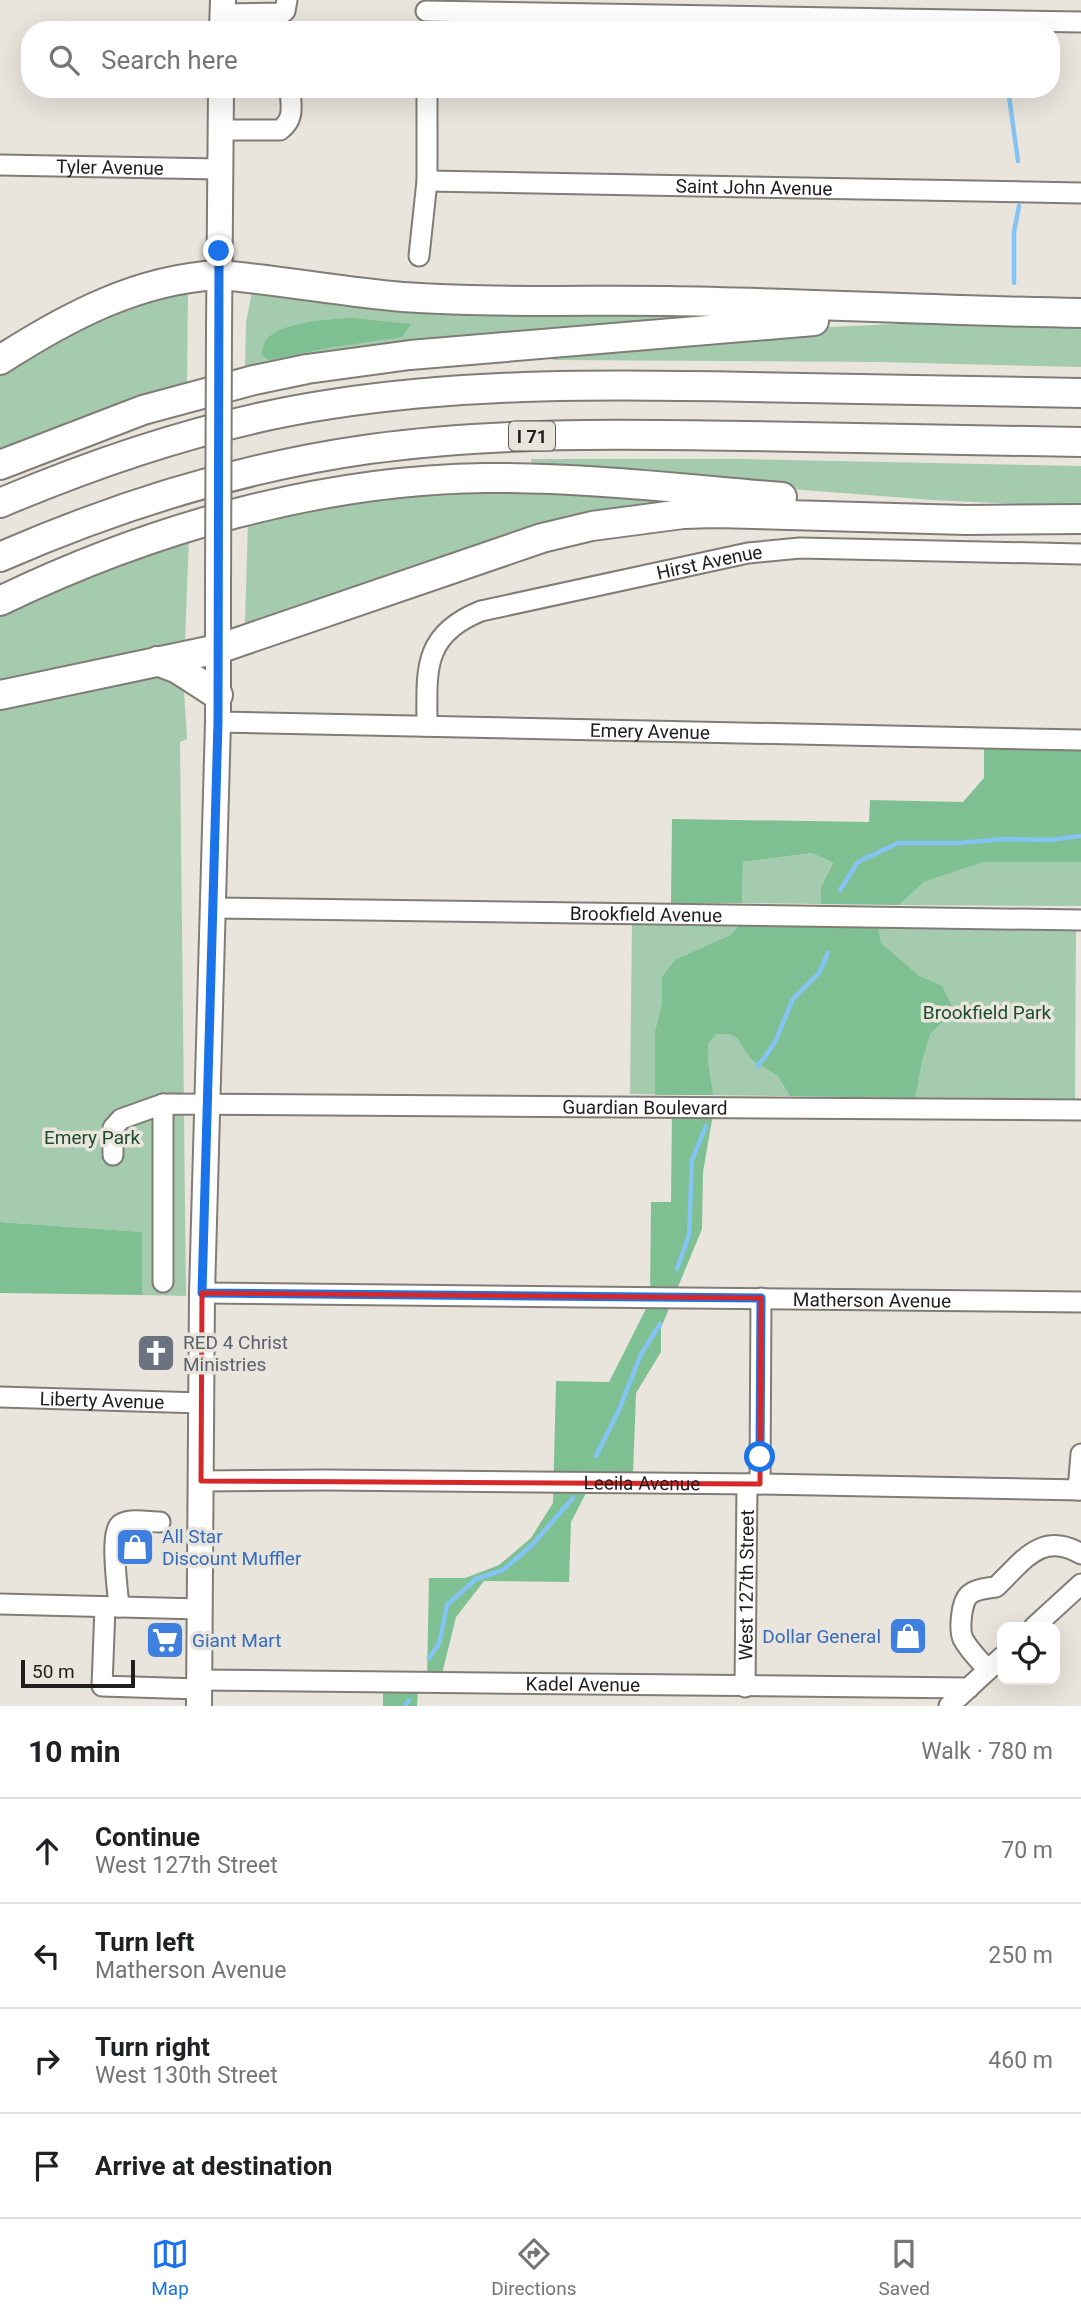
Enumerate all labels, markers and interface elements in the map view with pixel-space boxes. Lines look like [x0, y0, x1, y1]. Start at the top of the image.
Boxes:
search box [21, 21, 1060, 98]
icon: search [45, 41, 83, 79]
text: Search here [101, 45, 238, 75]
street label: Tyler Avenue [56, 155, 164, 179]
street label: Saint John Avenue [675, 174, 833, 200]
route end [203, 235, 234, 266]
road number: I 71 [509, 422, 555, 450]
street label: Hirst Avenue [654, 540, 763, 584]
street label: Emery Avenue [590, 718, 710, 744]
street label: Brookfield Avenue [570, 901, 722, 927]
park label: Brookfield Park [923, 1001, 1052, 1024]
street label: Guardian Boulevard [562, 1095, 728, 1119]
park label: Emery Park [44, 1126, 140, 1149]
street label: Matherson Avenue [793, 1288, 951, 1312]
place label: RED 4 Christ Ministries [183, 1331, 288, 1376]
church icon: RED 4 Christ Ministries [135, 1332, 177, 1374]
street label: Liberty Avenue [39, 1387, 165, 1413]
route start [744, 1441, 775, 1472]
street label: Leeila Avenue [583, 1471, 701, 1495]
street label: West 127th Street [734, 1509, 758, 1661]
place label: All Star Discount Muffler [162, 1525, 302, 1570]
shop icon: All Star Discount Muffler [114, 1526, 156, 1568]
shop icon: Dollar General [887, 1615, 929, 1657]
supermarket icon: Giant Mart [144, 1619, 186, 1661]
map controls [997, 1622, 1060, 1685]
button: locate [997, 1622, 1060, 1685]
place label: Dollar General [762, 1625, 881, 1648]
place label: Giant Mart [192, 1629, 281, 1652]
scale bar [21, 1657, 135, 1689]
text: 50 m [32, 1660, 75, 1683]
street label: Kadel Avenue [526, 1672, 640, 1696]
text: 10 min [28, 1734, 121, 1769]
text: Walk · 780 m [921, 1738, 1053, 1765]
text: Continue [95, 1822, 200, 1852]
icon: ahead [28, 1832, 66, 1870]
text: 70 m [1001, 1837, 1053, 1864]
text: West 127th Street [95, 1852, 278, 1879]
text: Turn left [95, 1927, 194, 1957]
icon: left [28, 1937, 66, 1975]
text: 250 m [988, 1942, 1053, 1969]
text: Matherson Avenue [95, 1957, 286, 1984]
text: Turn right [95, 2032, 210, 2062]
icon: right [28, 2042, 66, 2080]
text: 460 m [988, 2047, 1053, 2074]
text: West 130th Street [95, 2062, 278, 2089]
icon: arrive [28, 2147, 66, 2185]
text: Arrive at destination [95, 2151, 332, 2181]
tab: Map [151, 2235, 189, 2300]
tab: Directions [491, 2235, 576, 2300]
tab: Saved [879, 2235, 930, 2300]

